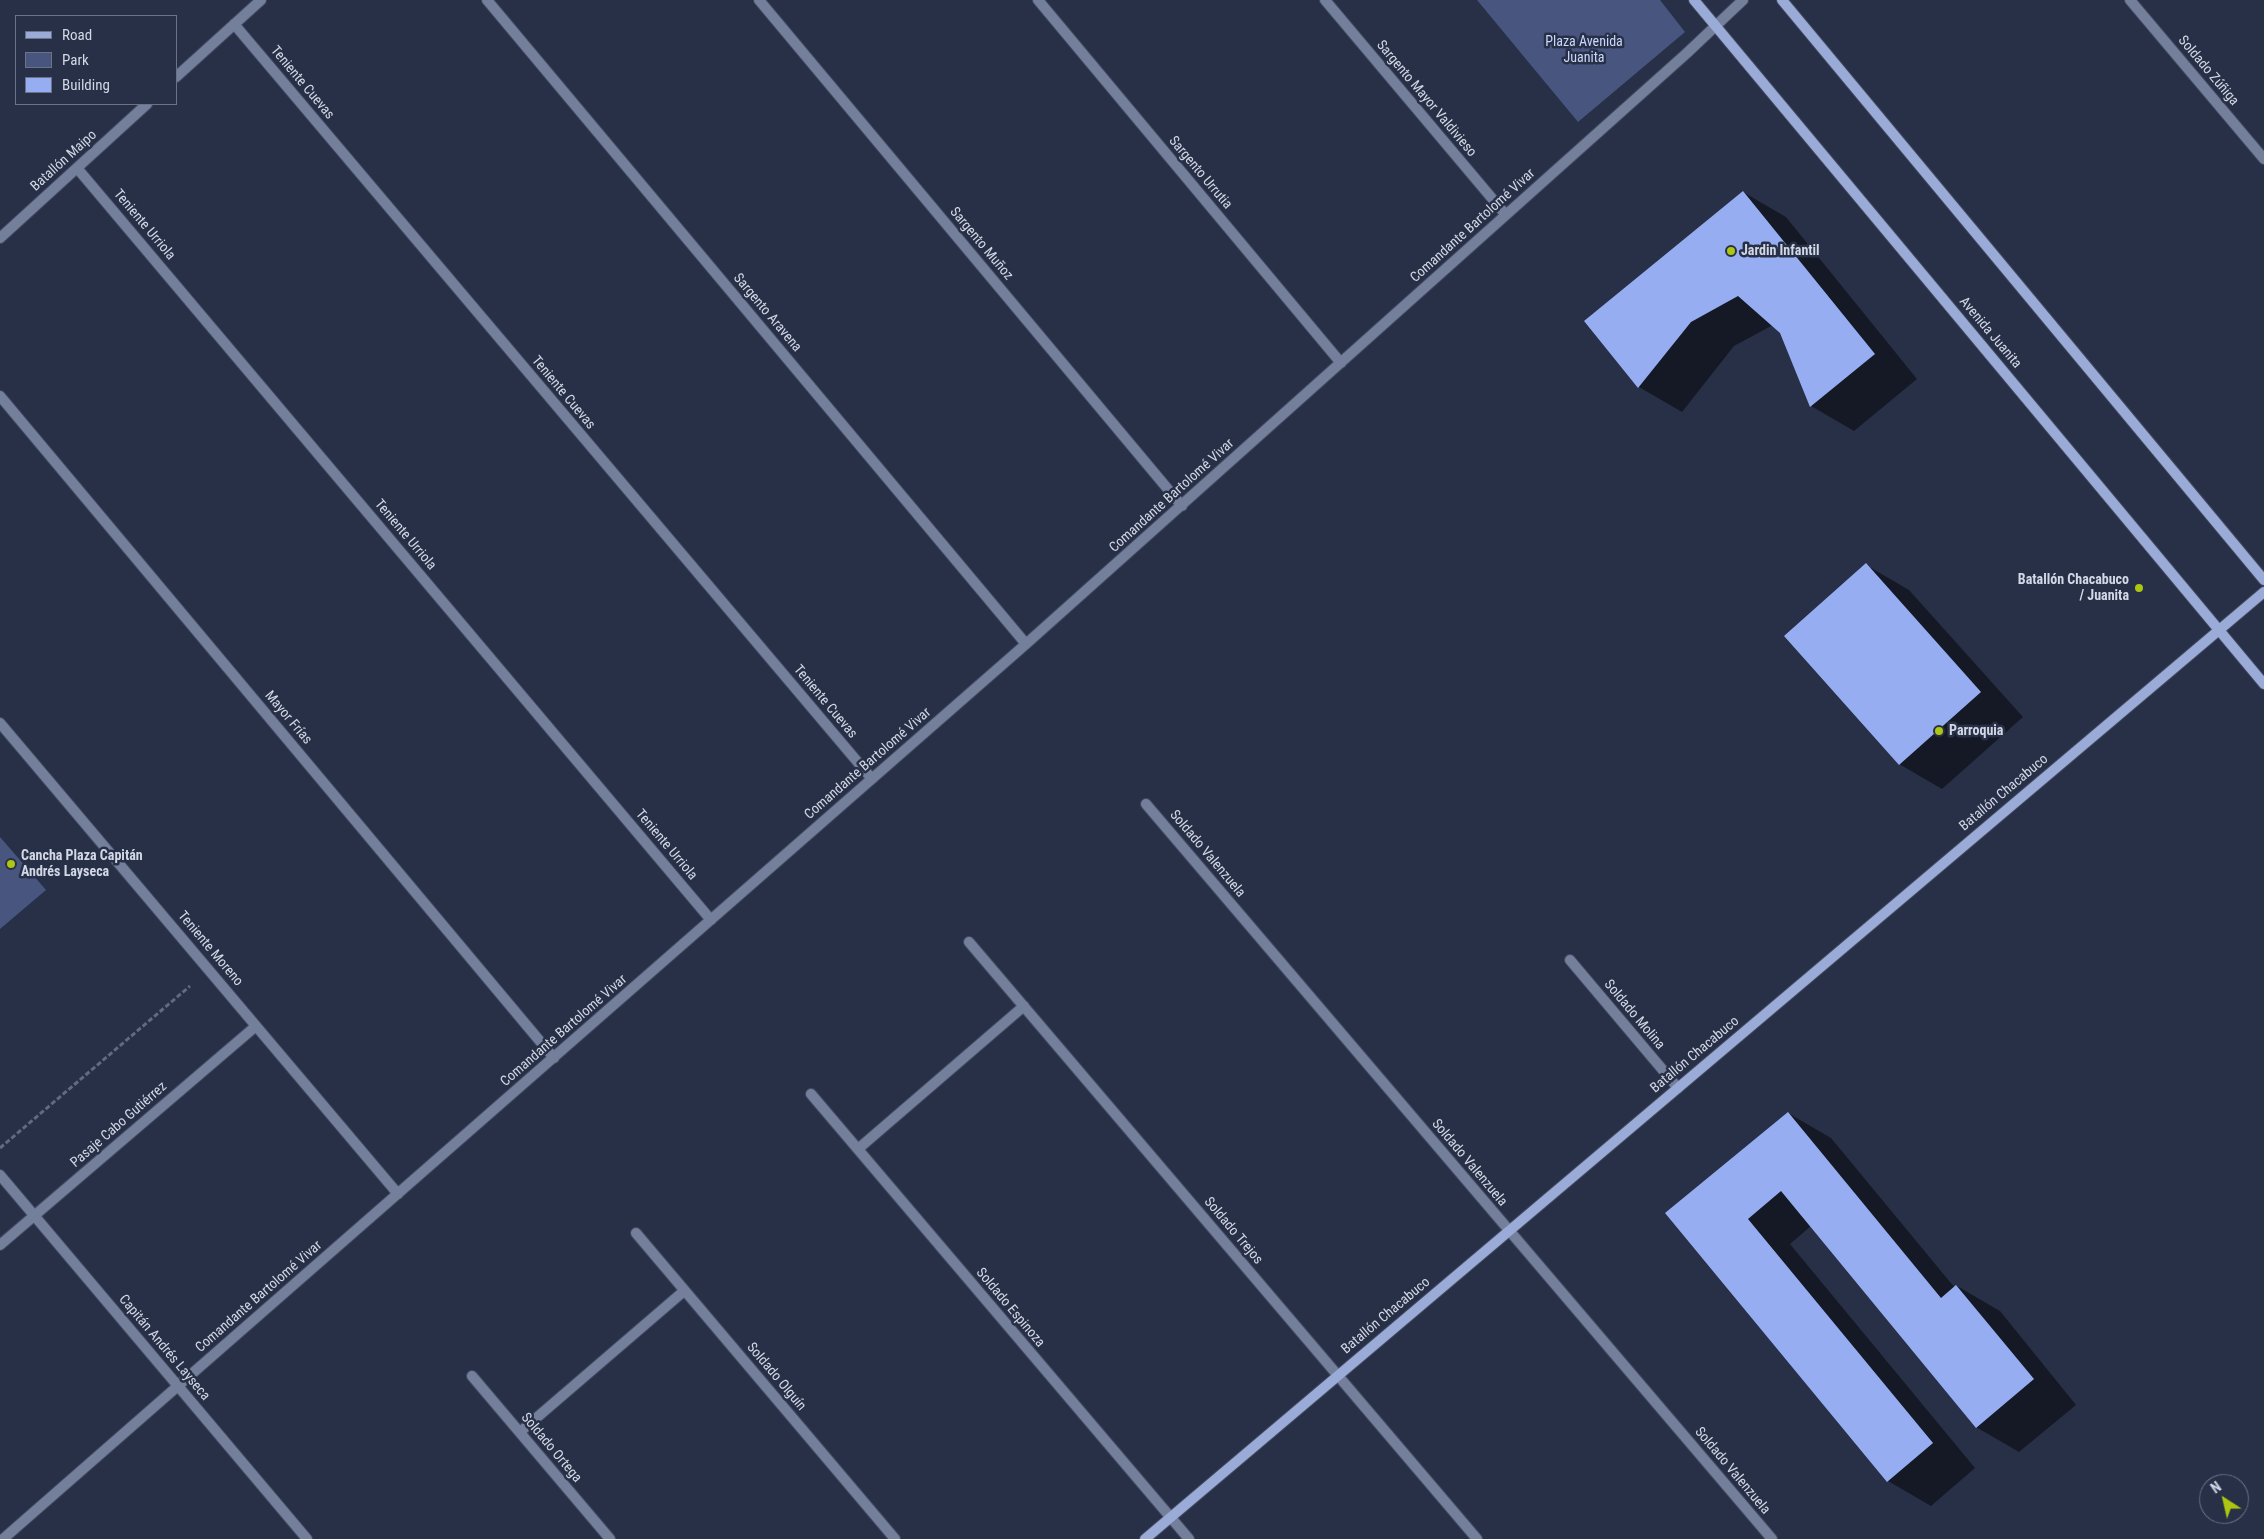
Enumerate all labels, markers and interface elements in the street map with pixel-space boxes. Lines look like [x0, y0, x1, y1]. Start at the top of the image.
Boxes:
legend [15, 15, 178, 105]
text: Road [62, 26, 92, 44]
street label: Soldado Zúñiga [2174, 33, 2242, 109]
park label: Plaza Avenida Juanita [1545, 34, 1623, 66]
street label: Sargento Mayor Valdivieso [1372, 37, 1480, 161]
street label: Teniente Cuevas [266, 43, 338, 123]
text: Park [62, 51, 89, 69]
text: Building [62, 76, 110, 94]
street label: Batallón Maipo [28, 127, 100, 195]
street label: Sargento Urrutia [1165, 133, 1235, 213]
street label: Comandante Bartolomé Vivar [1407, 166, 1539, 286]
street label: Teniente Urriola [110, 186, 178, 264]
street label: Sargento Muñoz [946, 204, 1016, 284]
place label: Jardin Infantil [1741, 243, 1820, 259]
marker: Jardin Infantil [1725, 245, 1737, 257]
street label: Sargento Aravena [729, 270, 805, 356]
street label: Avenida Juanita [1955, 294, 2025, 372]
street label: Teniente Cuevas [527, 353, 599, 433]
street label: Comandante Bartolomé Vivar [1106, 436, 1238, 556]
street label: Teniente Urriola [371, 496, 439, 574]
place label: Batallón Chacabuco / Juanita [2018, 572, 2129, 604]
marker: Batallón Chacabuco / Juanita [2133, 582, 2145, 594]
street label: Teniente Cuevas [789, 662, 861, 742]
street label: Mayor Frías [261, 688, 315, 748]
street label: Comandante Bartolomé Vivar [801, 705, 935, 823]
place label: Parroquia [1949, 723, 2003, 739]
marker: Parroquia [1933, 725, 1945, 737]
street label: Batallón Chacabuco [1956, 751, 2052, 835]
street label: Teniente Urriola [632, 806, 700, 884]
street label: Soldado Valenzuela [1166, 807, 1248, 901]
place label: Cancha Plaza Capitán Andrés Layseca [21, 848, 143, 880]
marker: Cancha Plaza Capitán Andrés Layseca [5, 858, 17, 870]
street label: Teniente Moreno [174, 908, 246, 990]
street label: Comandante Bartolomé Vivar [497, 972, 631, 1090]
street label: Soldado Molina [1600, 977, 1668, 1053]
street label: Batallón Chacabuco [1647, 1013, 1743, 1097]
street label: Pasaje Cabo Gutiérrez [67, 1079, 171, 1171]
street label: Soldado Valenzuela [1428, 1116, 1510, 1210]
street label: Soldado Trejos [1200, 1194, 1266, 1268]
street label: Comandante Bartolomé Vivar [192, 1238, 326, 1356]
street label: Soldado Espinoza [972, 1265, 1048, 1351]
street label: Batallón Chacabuco [1338, 1274, 1434, 1358]
street label: Capitán Andrés Layseca [115, 1292, 213, 1404]
street label: Soldado Olguín [743, 1340, 809, 1414]
street label: Soldado Ortega [517, 1410, 585, 1486]
street label: Soldado Valenzuela [1691, 1424, 1773, 1518]
north arrow [2199, 1474, 2249, 1524]
text: N [2208, 1479, 2224, 1497]

